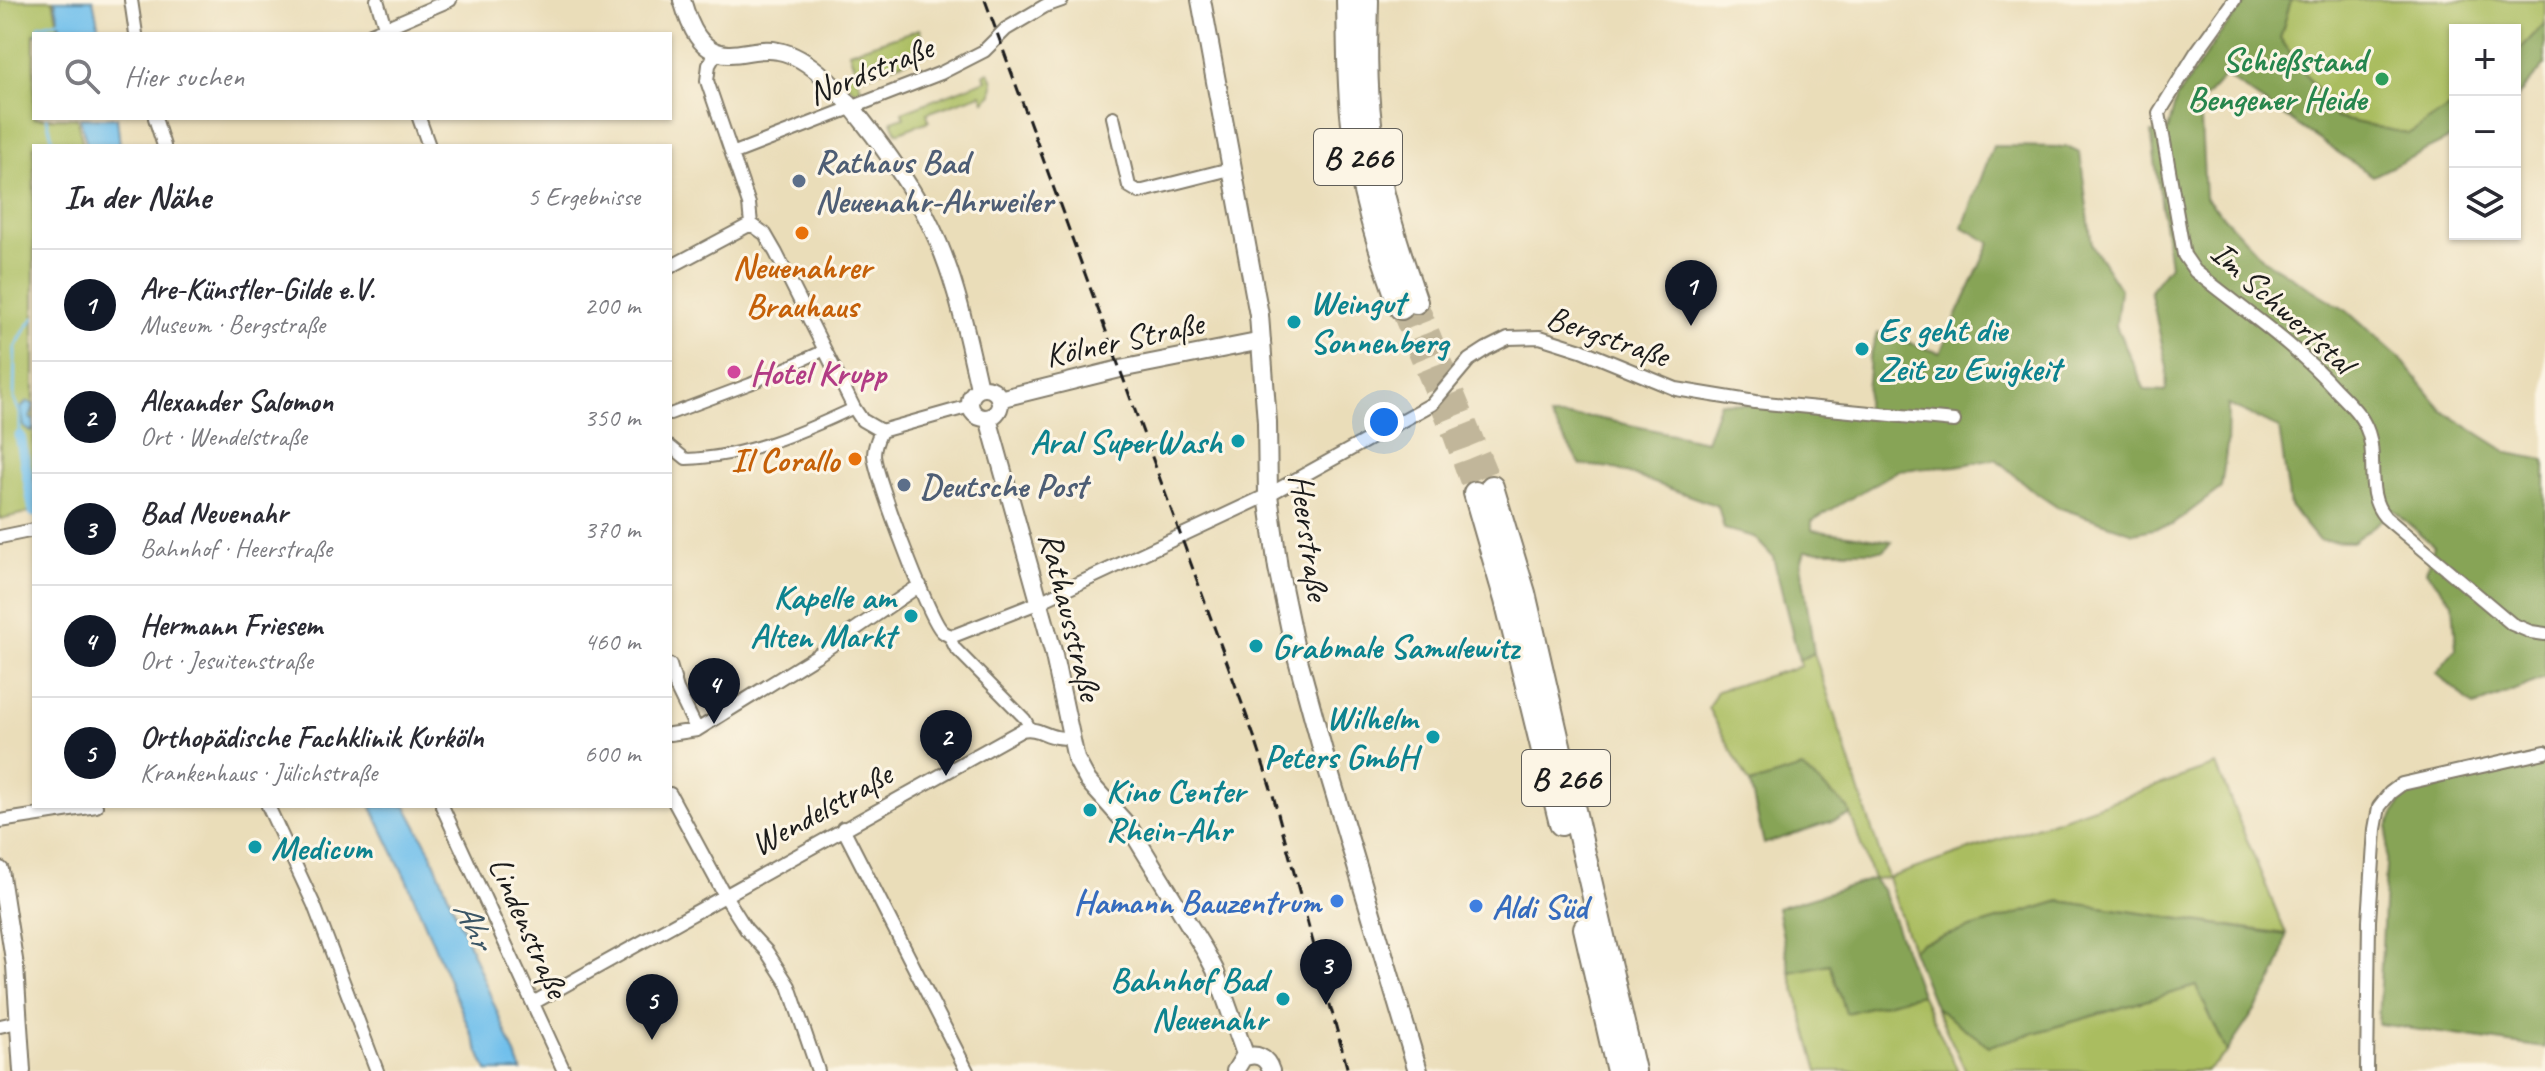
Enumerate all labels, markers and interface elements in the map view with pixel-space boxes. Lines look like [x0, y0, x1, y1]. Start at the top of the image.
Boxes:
street label: Nordstraße [801, 24, 942, 115]
map controls [2449, 24, 2521, 240]
button: + [2449, 24, 2521, 96]
search box [32, 32, 672, 120]
place label: Schießstand Bengener Heide [2188, 38, 2371, 120]
icon: search [60, 54, 104, 98]
text: Hier suchen [124, 57, 244, 95]
marker: Schießstand Bengener Heide [2373, 70, 2391, 88]
button: − [2449, 96, 2521, 168]
road number: B 266 [1314, 129, 1402, 185]
place label: Rathaus Bad Neuenahr-Ahrweiler [815, 140, 1056, 222]
button: layers [2449, 168, 2521, 240]
marker: Rathaus Bad Neuenahr-Ahrweiler [790, 172, 808, 190]
text: In der Nähe [64, 175, 210, 218]
text: 5 Ergebnisse [527, 180, 640, 213]
marker: Neuenahrer Brauhaus [793, 224, 811, 242]
street label: Im Schwertstal [2202, 231, 2369, 387]
place label: Neuenahrer Brauhaus [732, 245, 875, 327]
pin: 1 [1665, 260, 1717, 326]
text: Are-Künstler-Gilde e.V. [140, 270, 374, 308]
place label: Weingut Sonnenberg [1310, 281, 1451, 363]
text: 1 [84, 289, 96, 322]
text: 200 m [584, 289, 640, 322]
street label: Bergstraße [1541, 295, 1678, 378]
street label: Kölner Straße [1041, 301, 1210, 377]
text: Museum · Bergstraße [140, 308, 325, 341]
place label: Es geht die Zeit zu Ewigkeit [1878, 308, 2065, 390]
marker: Weingut Sonnenberg [1285, 313, 1303, 331]
marker: Es geht die Zeit zu Ewigkeit [1853, 340, 1871, 358]
place label: Hotel Krupp [750, 351, 889, 394]
marker: Hotel Krupp [725, 363, 743, 381]
text: Alexander Salomon [140, 382, 333, 420]
text: 2 [84, 401, 96, 434]
text: 350 m [584, 401, 640, 434]
your location [1364, 402, 1404, 442]
text: Ort · Wendelstraße [140, 420, 307, 453]
place label: Aral SuperWash [1030, 420, 1223, 463]
marker: Aral SuperWash [1229, 432, 1247, 450]
place label: Il Corallo [731, 438, 842, 481]
marker: Il Corallo [846, 450, 864, 468]
place label: Deutsche Post [920, 464, 1091, 507]
street label: Heerstraße [1280, 471, 1341, 606]
marker: Deutsche Post [895, 476, 913, 494]
text: Bad Neuenahr [140, 494, 288, 532]
text: 3 [84, 513, 96, 546]
text: 370 m [584, 513, 640, 546]
street label: Rathausstraße [1029, 527, 1113, 707]
text: Bahnhof · Heerstraße [140, 532, 332, 565]
place label: Kapelle am Alten Markt [750, 575, 900, 657]
text: Hermann Friesem [140, 606, 322, 644]
marker: Kapelle am Alten Markt [902, 607, 920, 625]
text: 4 [84, 625, 96, 658]
text: 460 m [584, 625, 640, 658]
place label: Grabmale Samulewitz [1272, 625, 1521, 668]
marker: Grabmale Samulewitz [1247, 637, 1265, 655]
text: Ort · Jesuitenstraße [140, 644, 313, 677]
pin: 4 [688, 658, 740, 724]
place label: Wilhelm Peters GmbH [1264, 696, 1423, 778]
pin: 2 [920, 710, 972, 776]
text: Orthopädische Fachklinik Kurköln [140, 718, 484, 756]
marker: Wilhelm Peters GmbH [1424, 728, 1442, 746]
text: 5 [84, 737, 96, 770]
text: 600 m [584, 737, 640, 770]
road number: B 266 [1522, 750, 1610, 806]
street label: Wendelstraße [743, 751, 902, 865]
text: Krankenhaus · Jülichstraße [140, 756, 377, 789]
place label: Kino Center Rhein-Ahr [1106, 769, 1249, 851]
marker: Kino Center Rhein-Ahr [1081, 801, 1099, 819]
place label: Medicum [271, 826, 373, 869]
marker: Medicum [246, 838, 264, 856]
street label: Lindenstraße [479, 850, 580, 1007]
place label: Hamann Bauzentrum [1073, 880, 1323, 923]
place label: Aldi Süd [1492, 885, 1592, 928]
marker: Hamann Bauzentrum [1328, 892, 1346, 910]
water label: Ahr [443, 893, 507, 960]
marker: Aldi Süd [1467, 897, 1485, 915]
pin: 3 [1300, 939, 1352, 1005]
place label: Bahnhof Bad Neuenahr [1110, 958, 1273, 1040]
pin: 5 [626, 974, 678, 1040]
marker: Bahnhof Bad Neuenahr [1274, 990, 1292, 1008]

